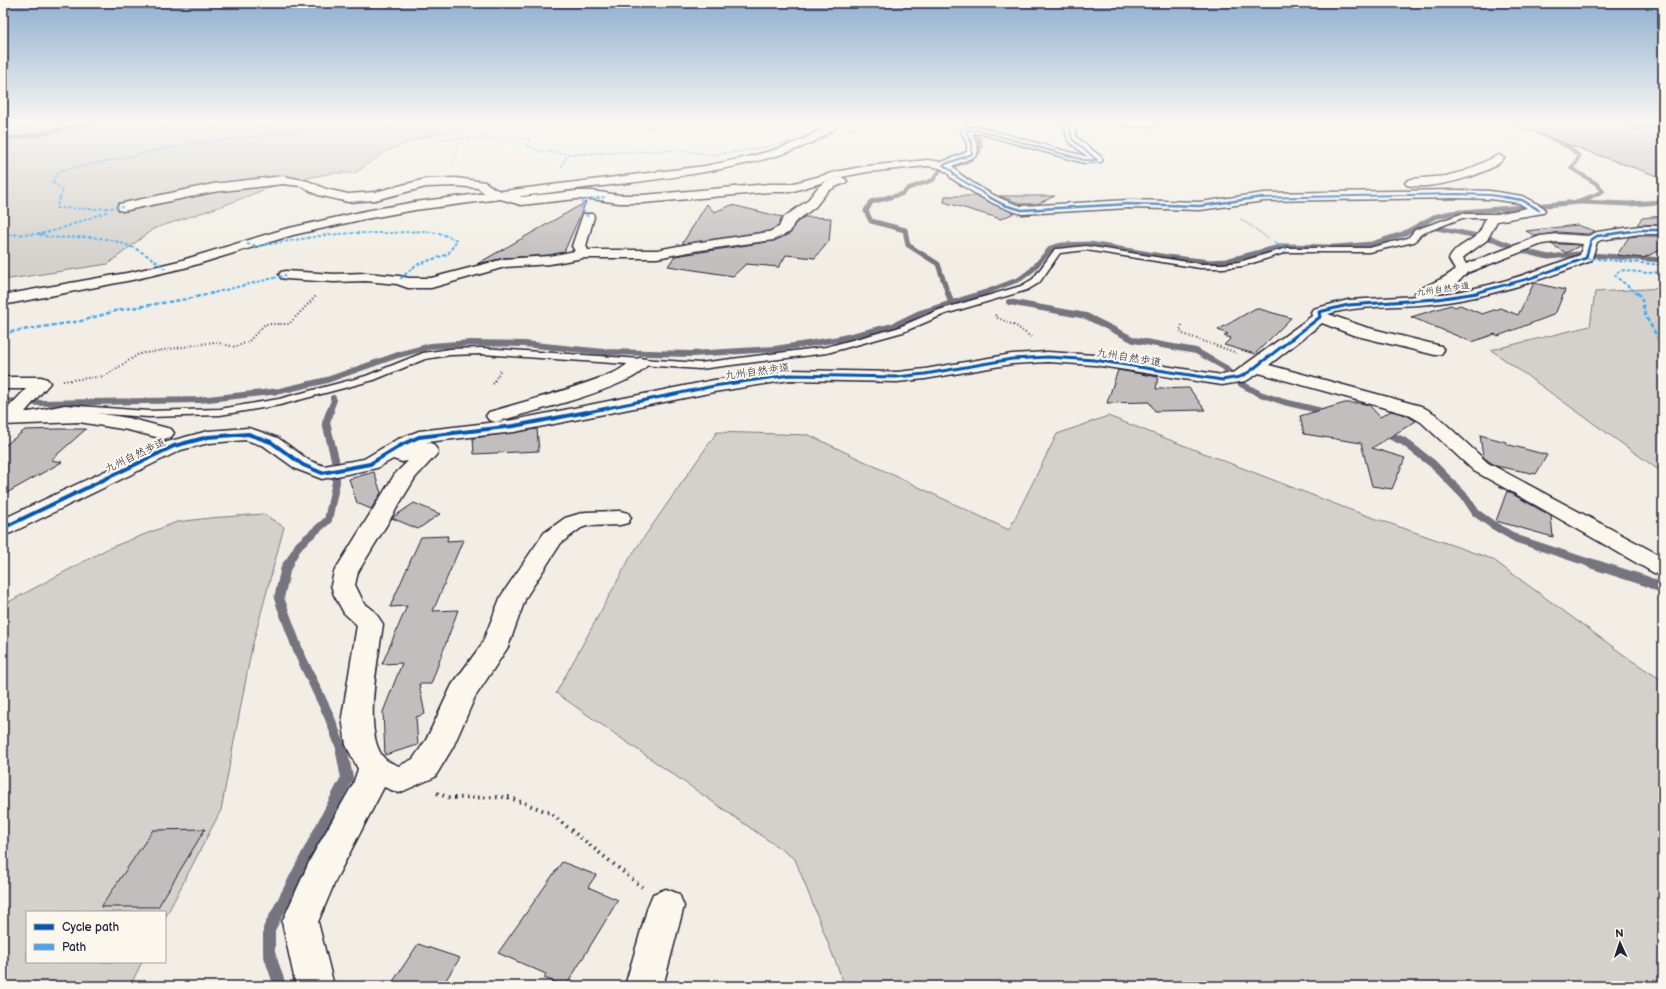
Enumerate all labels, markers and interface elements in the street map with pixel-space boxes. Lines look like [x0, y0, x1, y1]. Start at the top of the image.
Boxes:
street label: 九州自然歩道 [1416, 280, 1471, 299]
street label: 九州自然歩道 [1095, 346, 1163, 369]
street label: 九州自然歩道 [723, 360, 791, 383]
street label: 九州自然歩道 [103, 435, 168, 476]
legend [26, 911, 166, 963]
text: Cycle path [62, 920, 119, 935]
north arrow [1600, 923, 1640, 963]
text: N [1615, 927, 1624, 940]
text: Path [62, 940, 87, 955]

